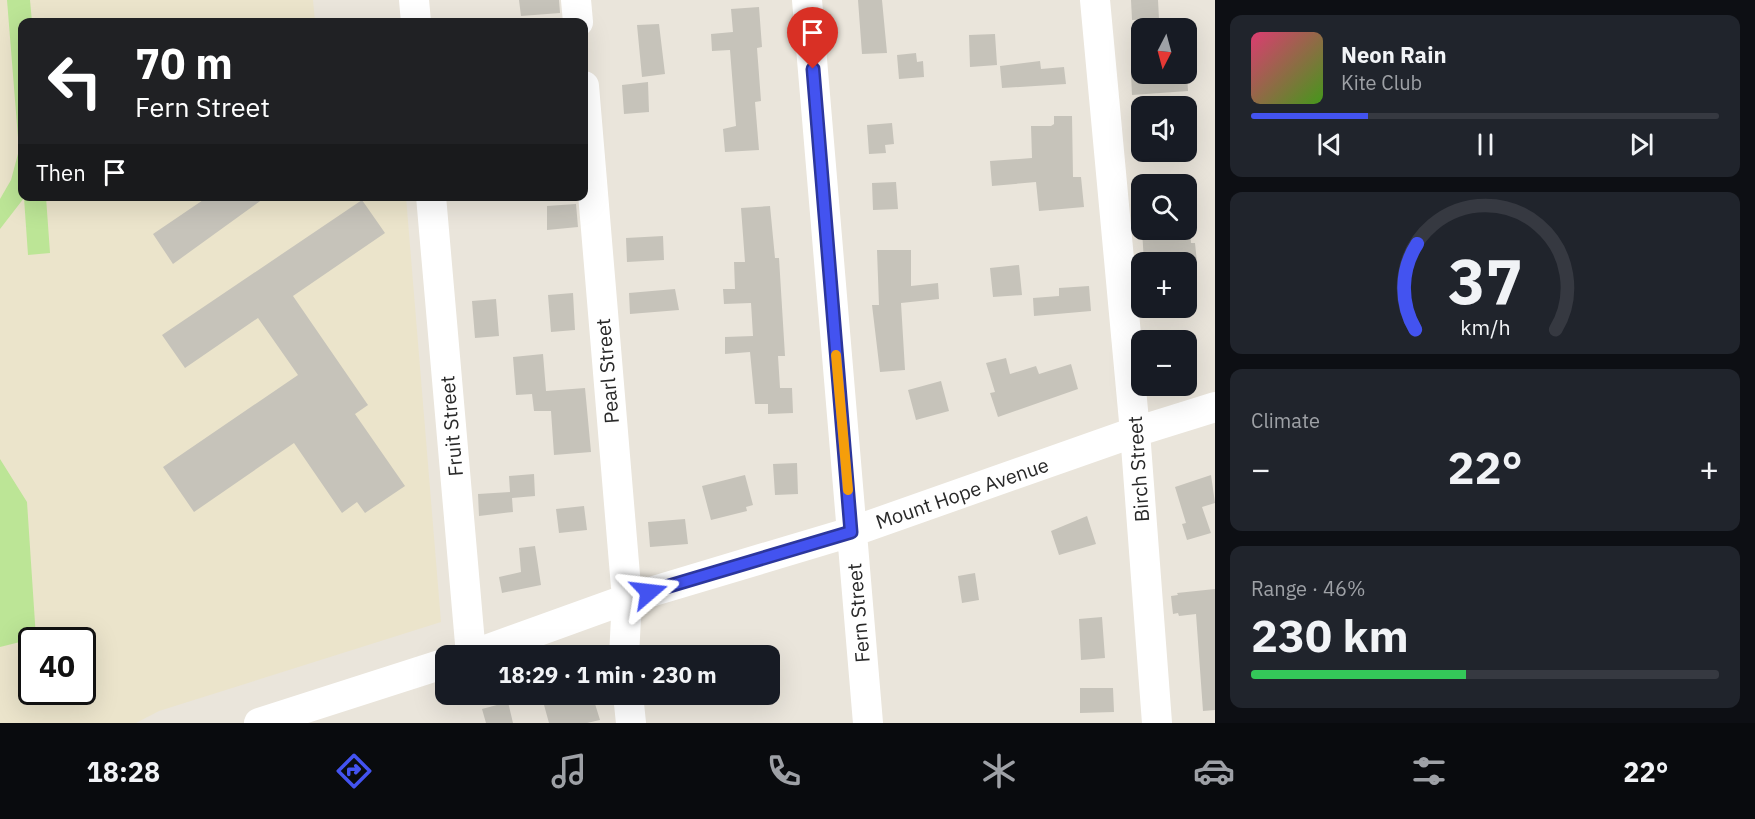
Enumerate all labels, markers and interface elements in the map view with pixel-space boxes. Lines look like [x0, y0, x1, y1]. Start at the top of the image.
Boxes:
pin [787, 7, 838, 69]
icon: arrive [796, 16, 829, 49]
north arrow [1131, 18, 1197, 84]
map controls [1131, 18, 1197, 396]
text: 70 m [135, 36, 233, 91]
text: Neon Rain [1341, 40, 1447, 69]
icon: left [36, 42, 114, 120]
text: Kite Club [1341, 69, 1422, 96]
text: Fern Street [135, 89, 270, 124]
button: sound [1131, 96, 1197, 162]
icon: previous [1313, 128, 1346, 161]
icon: pause [1469, 128, 1502, 161]
icon: next [1625, 128, 1658, 161]
icon: arrive [98, 156, 131, 189]
text: Then [36, 158, 86, 187]
button: search [1131, 174, 1197, 240]
text: 37 [1448, 240, 1522, 321]
button: + [1131, 252, 1197, 318]
text: km/h [1460, 313, 1510, 341]
street label: Pearl Street [589, 317, 625, 425]
button: − [1131, 330, 1197, 396]
street label: Fruit Street [433, 374, 469, 478]
text: Climate [1251, 407, 1320, 434]
street label: Birch Street [1121, 415, 1155, 523]
text: 22° [1447, 438, 1523, 496]
text: − [1251, 447, 1271, 490]
text: + [1699, 447, 1719, 490]
street label: Mount Hope Avenue [872, 451, 1052, 535]
position arrow [617, 560, 681, 624]
street label: Fern Street [840, 562, 876, 664]
text: Range · 46% [1251, 575, 1366, 602]
text: 230 km [1251, 606, 1409, 664]
speed limit sign: 40 [18, 627, 96, 705]
text: 18:29 · 1 min · 230 m [498, 660, 717, 689]
icon: directions [333, 750, 375, 792]
icon: music [548, 750, 590, 792]
icon: phone [763, 750, 805, 792]
icon: climate [978, 750, 1020, 792]
icon: car [1193, 750, 1235, 792]
icon: filters [1408, 750, 1450, 792]
text: 18:28 [87, 754, 160, 789]
text: 22° [1623, 754, 1668, 789]

